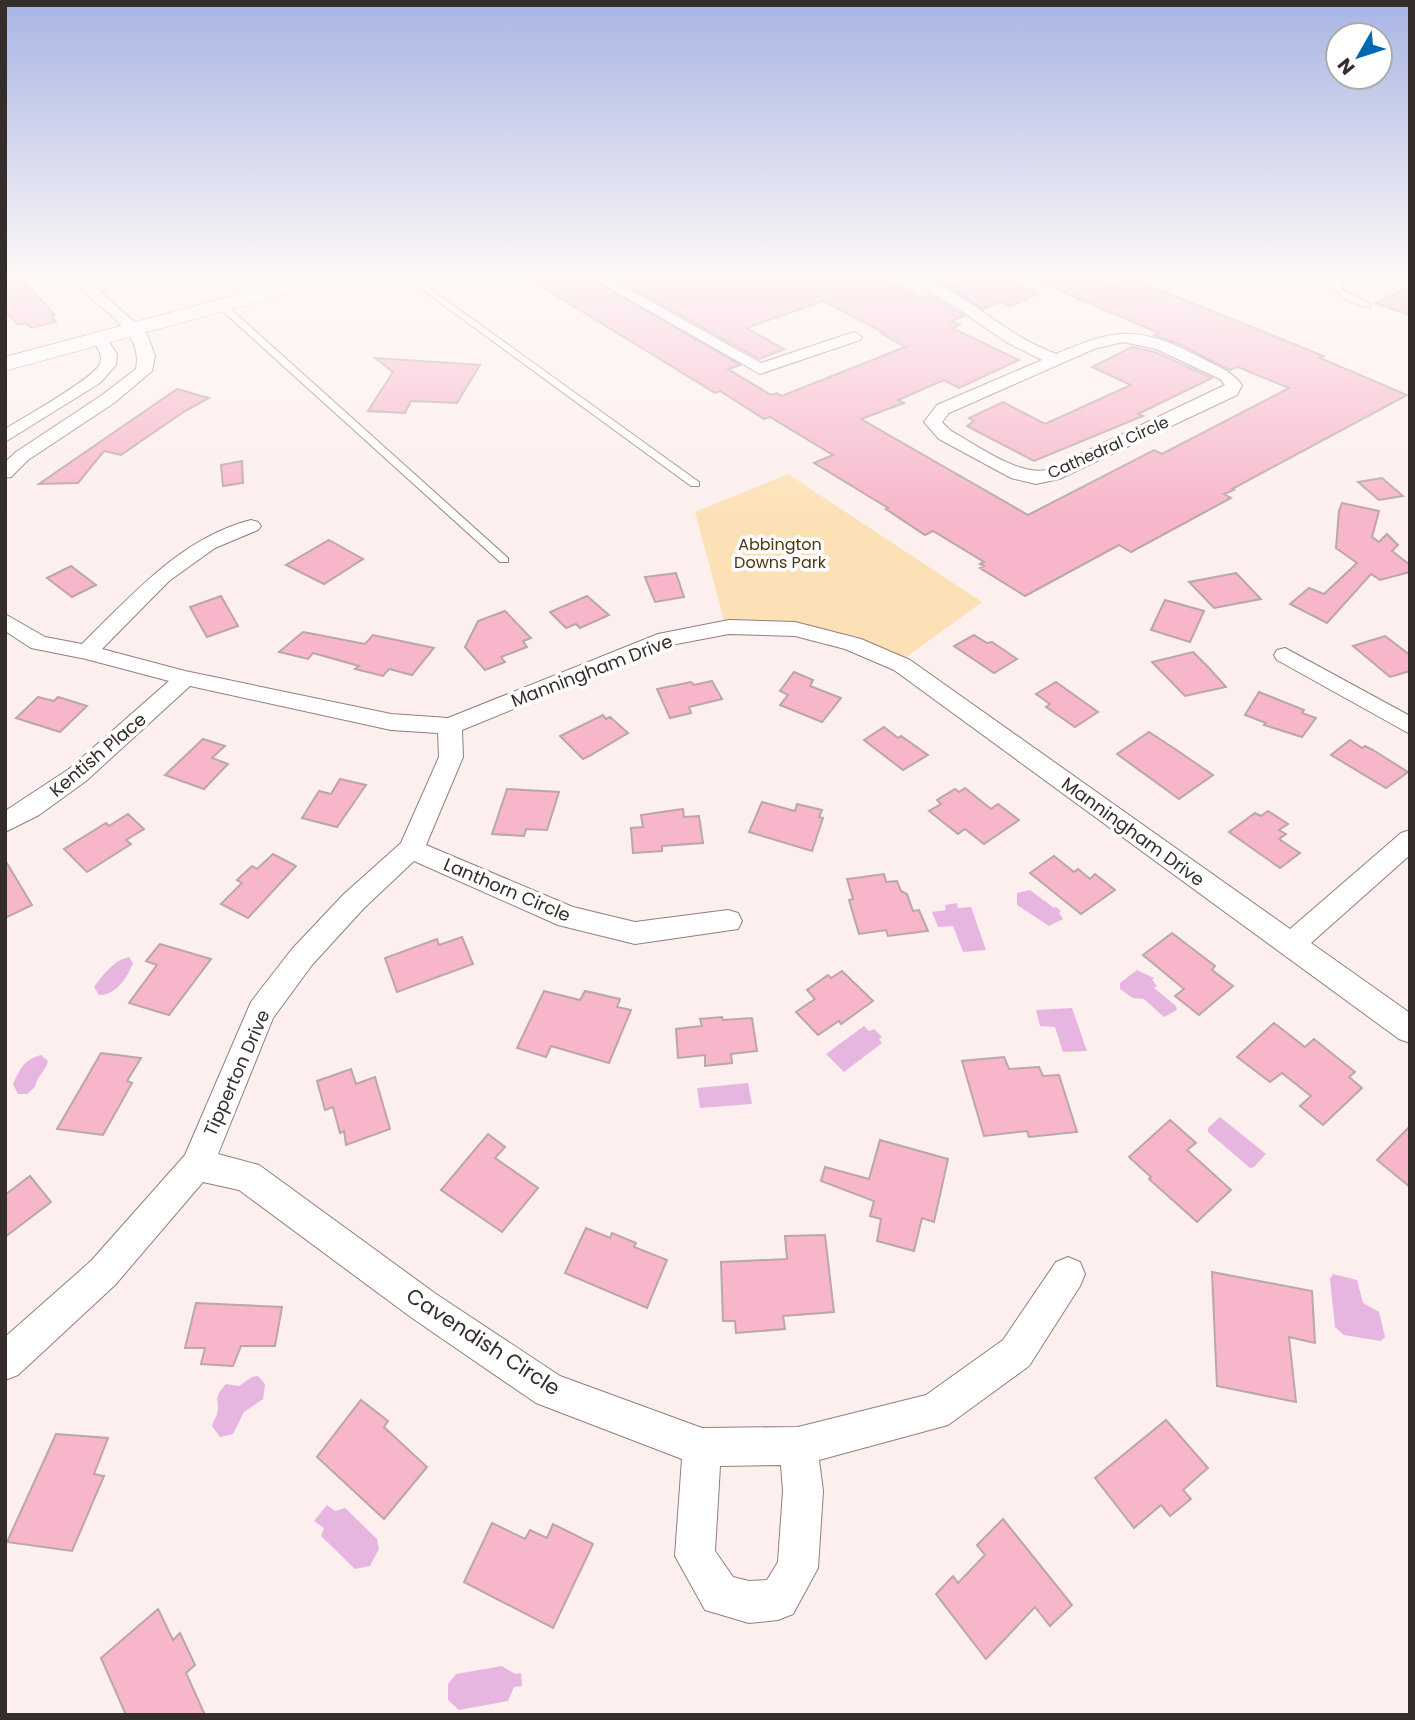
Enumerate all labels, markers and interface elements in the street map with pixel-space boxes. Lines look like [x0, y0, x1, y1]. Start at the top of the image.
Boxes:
north arrow [1324, 21, 1394, 91]
text: N [1331, 52, 1361, 80]
street label: Cathedral Circle [1044, 410, 1173, 485]
park label: Abbington Downs Park [734, 533, 827, 574]
street label: Manningham Drive [508, 628, 676, 713]
street label: Kentish Place [44, 707, 151, 803]
street label: Manningham Drive [1057, 771, 1210, 892]
street label: Lanthorn Circle [440, 852, 575, 928]
street label: Tipperton Drive [197, 1006, 276, 1140]
street label: Cavendish Circle [401, 1281, 566, 1402]

